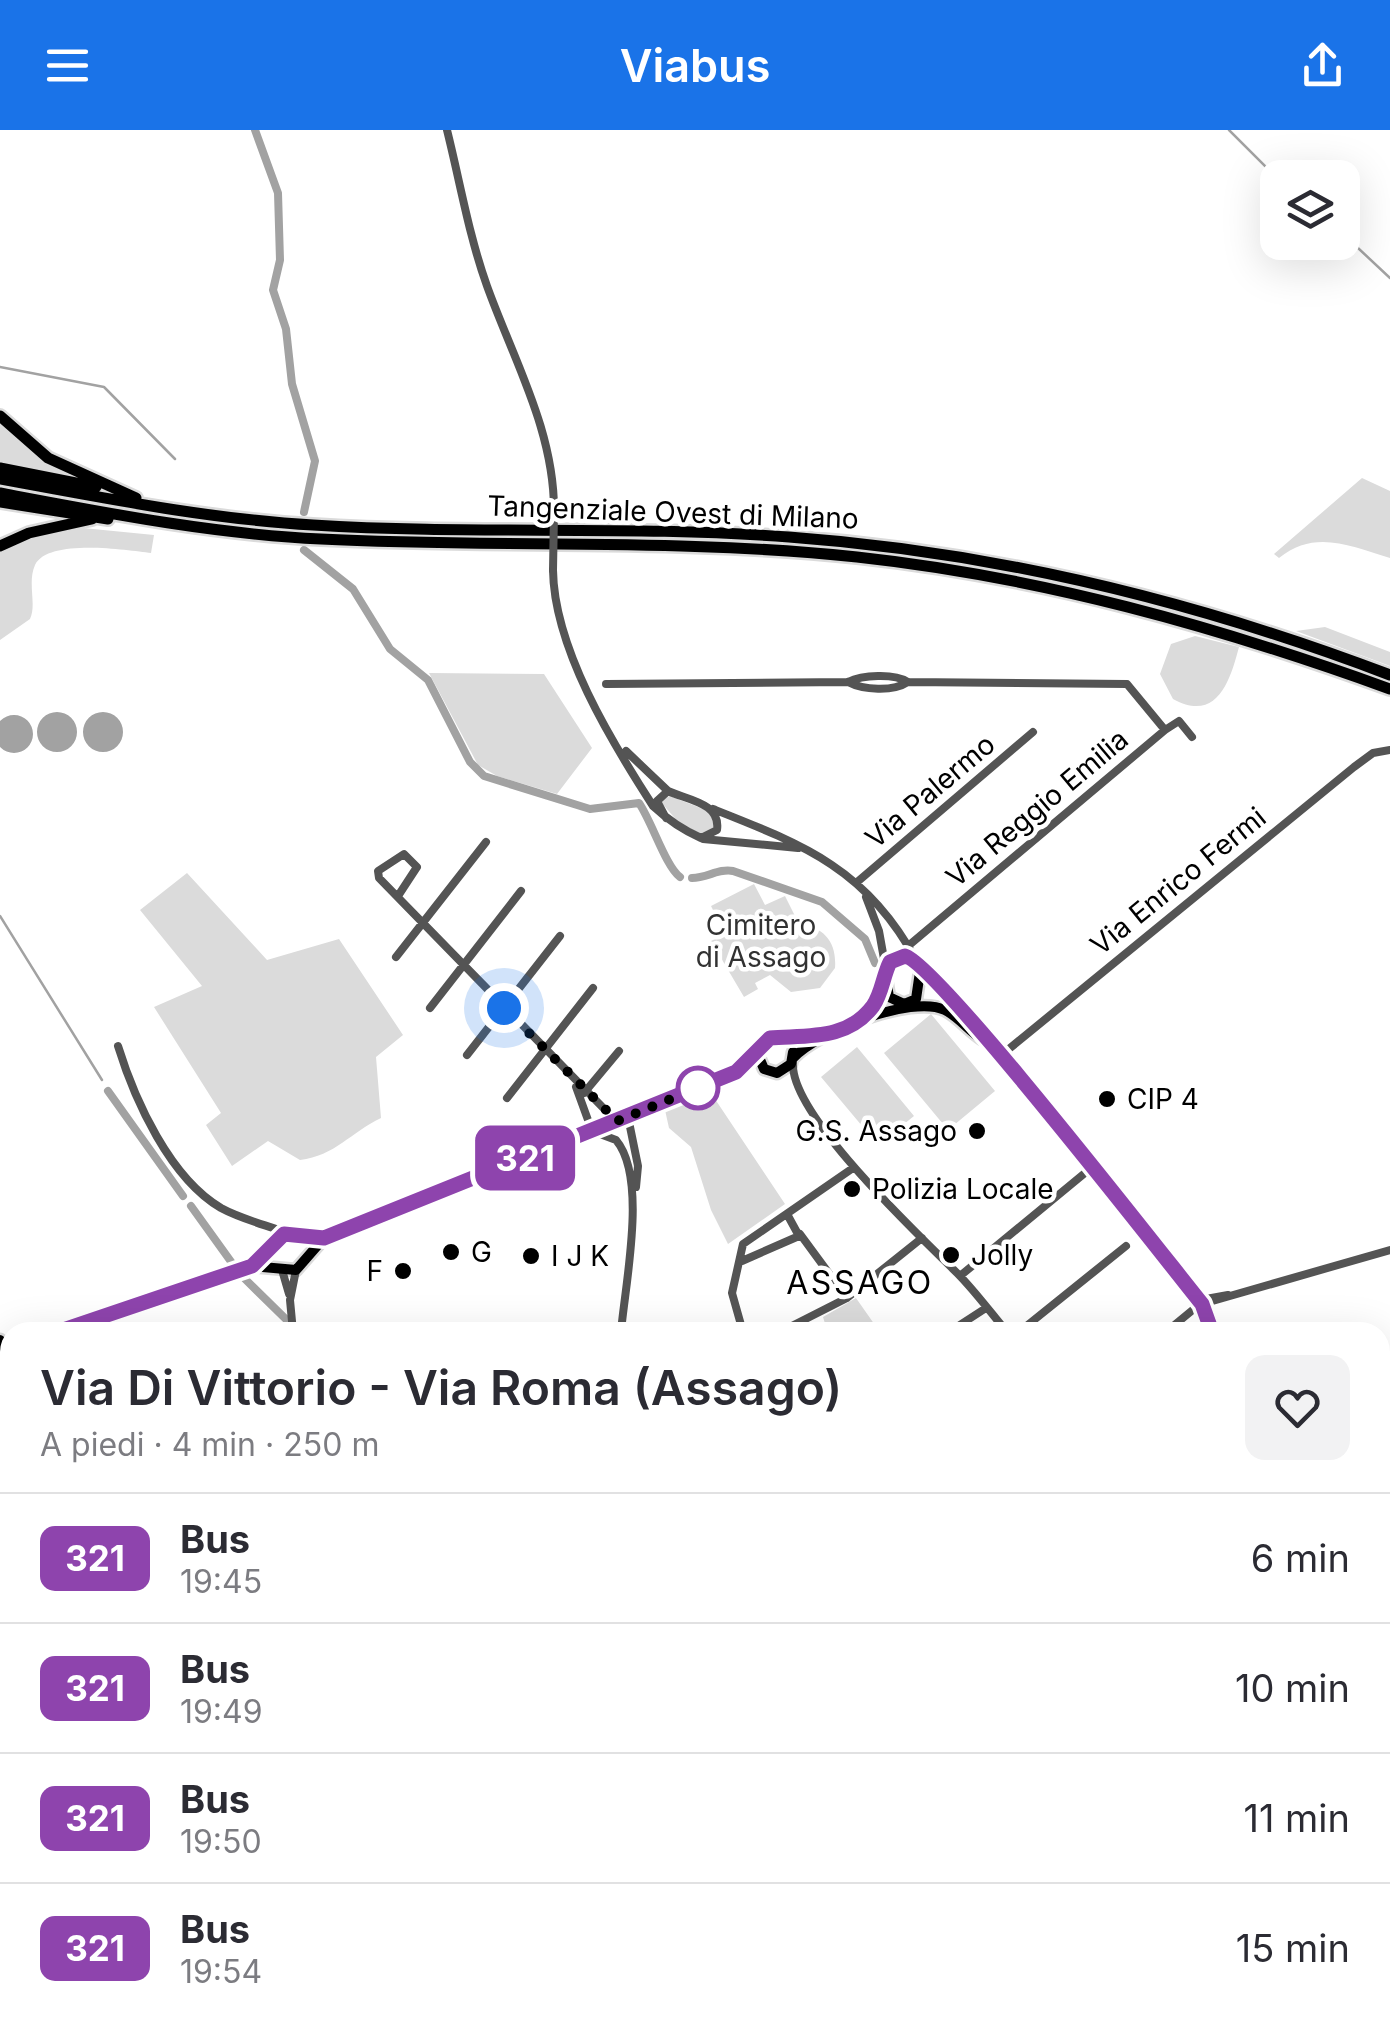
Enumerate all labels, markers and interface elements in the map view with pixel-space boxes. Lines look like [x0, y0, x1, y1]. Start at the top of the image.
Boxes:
icon: menu [40, 38, 95, 93]
text: Viabus [620, 38, 770, 93]
icon: share [1295, 38, 1350, 93]
map controls [1260, 160, 1360, 260]
button: layers [1260, 160, 1360, 260]
street label: Tangenziale Ovest di Milano [487, 489, 859, 535]
street label: Via Reggio Emilia [939, 722, 1135, 894]
street label: Via Palermo [858, 727, 1002, 855]
street label: Via Enrico Fermi [1084, 800, 1272, 962]
park label: Cimitero di Assago [696, 908, 826, 974]
your location [479, 983, 529, 1033]
unlabelled marker [677, 1067, 719, 1109]
place label: CIP 4 [1127, 1082, 1199, 1116]
marker: CIP 4 [1096, 1088, 1118, 1110]
place label: G.S. Assago [796, 1114, 957, 1148]
marker: G.S. Assago [966, 1120, 988, 1142]
line badge: 321 [468, 1126, 582, 1190]
text: 321 [495, 1137, 555, 1179]
place label: Polizia Locale [872, 1172, 1054, 1206]
marker: Polizia Locale [841, 1178, 863, 1200]
place label: G [471, 1235, 492, 1269]
place label: Jolly [971, 1238, 1033, 1272]
place label: I J K [551, 1239, 609, 1273]
marker: G [440, 1241, 462, 1263]
marker: Jolly [940, 1244, 962, 1266]
marker: I J K [520, 1245, 542, 1267]
place label: F [366, 1254, 383, 1288]
marker: F [392, 1260, 414, 1282]
district label: ASSAGO [786, 1263, 934, 1302]
button: heart [1245, 1355, 1350, 1460]
text: Via Di Vittorio - Via Roma (Assago) [40, 1358, 842, 1417]
text: A piedi · 4 min · 250 m [40, 1425, 379, 1464]
text: Bus [180, 1516, 250, 1562]
text: 6 min [1251, 1535, 1350, 1581]
text: 321 [65, 1537, 125, 1579]
text: 19:45 [180, 1562, 262, 1601]
text: Bus [180, 1646, 250, 1692]
text: 10 min [1235, 1665, 1350, 1711]
text: 321 [65, 1667, 125, 1709]
text: 19:49 [180, 1692, 263, 1731]
text: Bus [180, 1776, 250, 1822]
text: 11 min [1243, 1795, 1350, 1841]
text: 321 [65, 1797, 125, 1839]
text: 19:50 [180, 1822, 262, 1861]
text: Bus [180, 1906, 250, 1952]
text: 15 min [1236, 1925, 1350, 1971]
text: 321 [65, 1927, 125, 1969]
text: 19:54 [180, 1952, 262, 1991]

